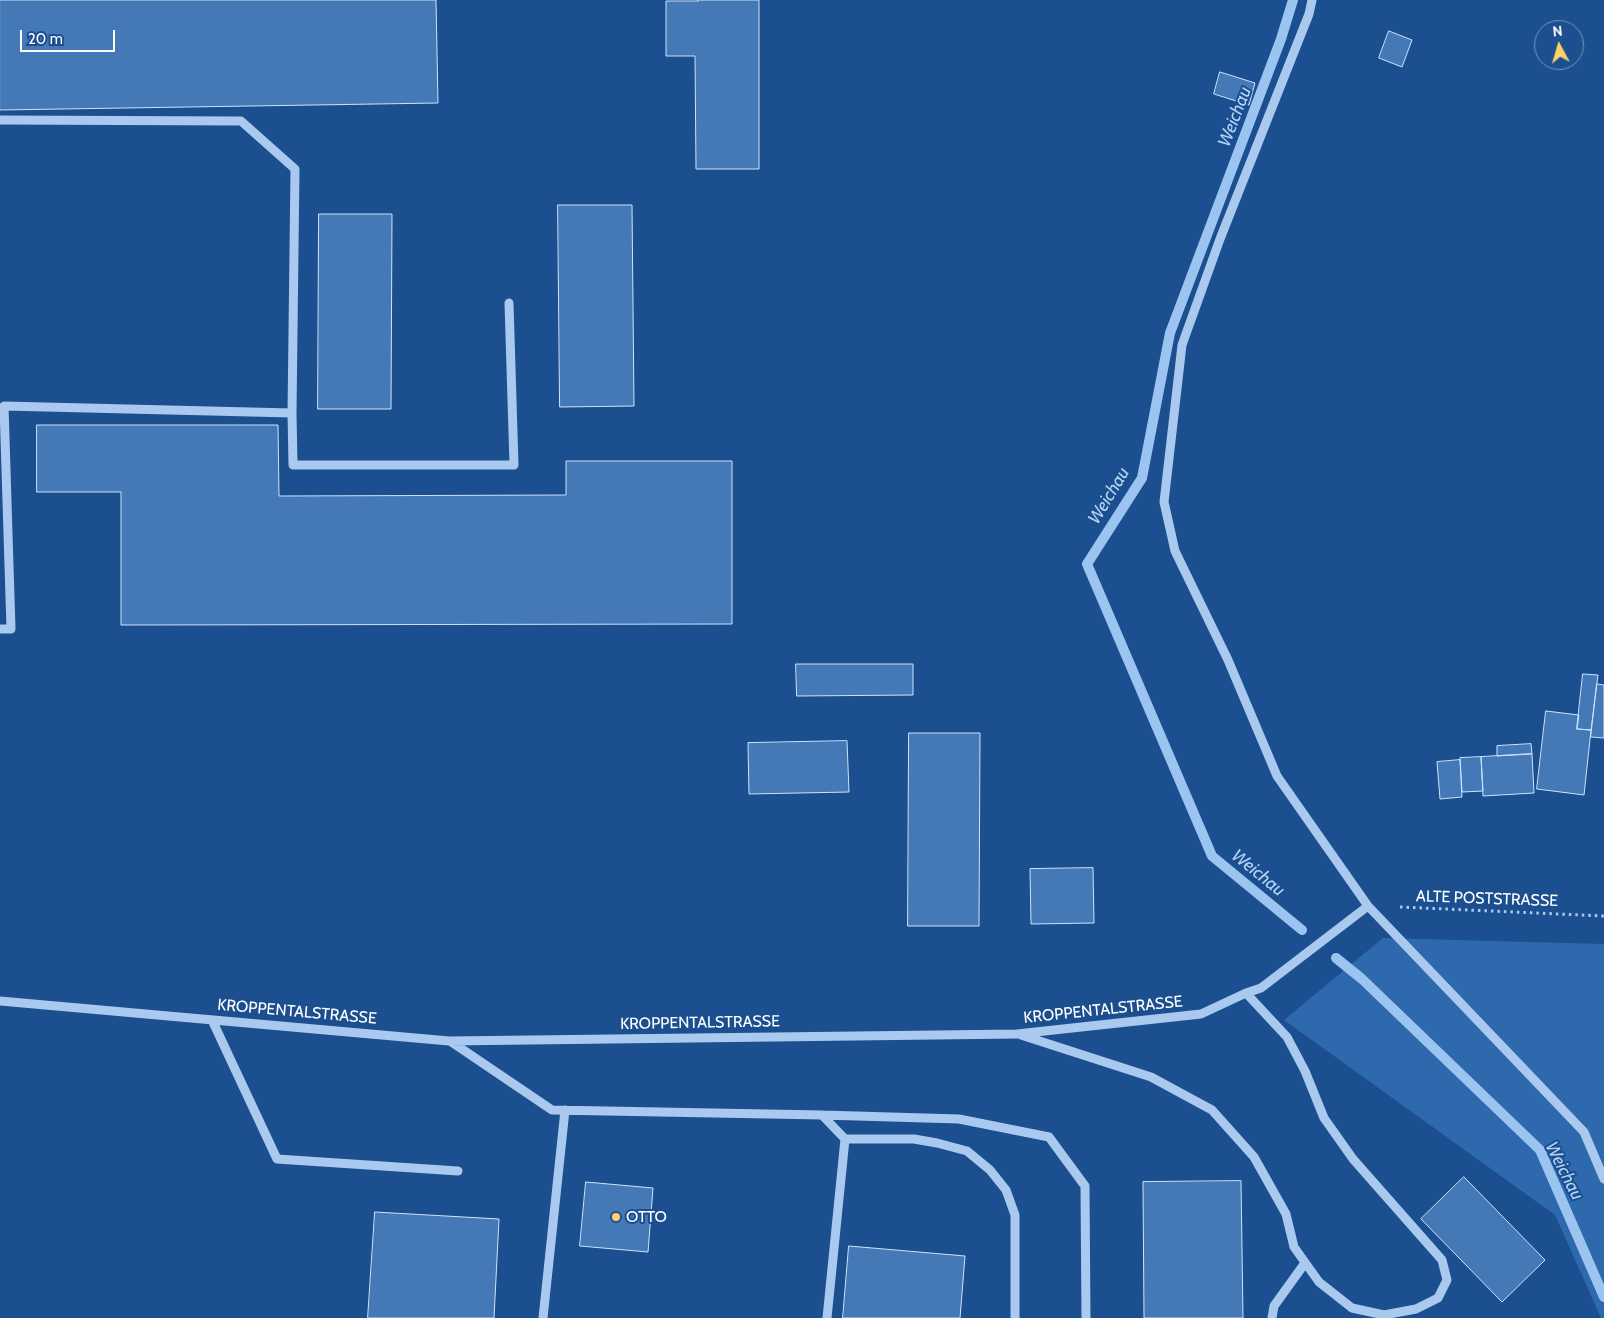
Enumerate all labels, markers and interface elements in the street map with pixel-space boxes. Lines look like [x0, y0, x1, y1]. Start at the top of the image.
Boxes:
scale bar [22, 20, 118, 52]
north arrow [1534, 20, 1584, 70]
text: N [1552, 22, 1563, 41]
text: 20 m [28, 30, 63, 48]
water label: Weichau [1214, 84, 1256, 150]
water label: Weichau [1084, 464, 1134, 528]
water label: Weichau [1227, 845, 1289, 901]
street label: ALTE POSTSTRASSE [1416, 887, 1558, 911]
street label: KROPPENTALSTRASSE [1022, 992, 1184, 1028]
street label: KROPPENTALSTRASSE [217, 995, 377, 1029]
street label: KROPPENTALSTRASSE [620, 1012, 780, 1034]
water label: Weichau [1540, 1138, 1588, 1204]
place label: OTTO [626, 1207, 667, 1227]
marker: OTTO [610, 1211, 622, 1223]

